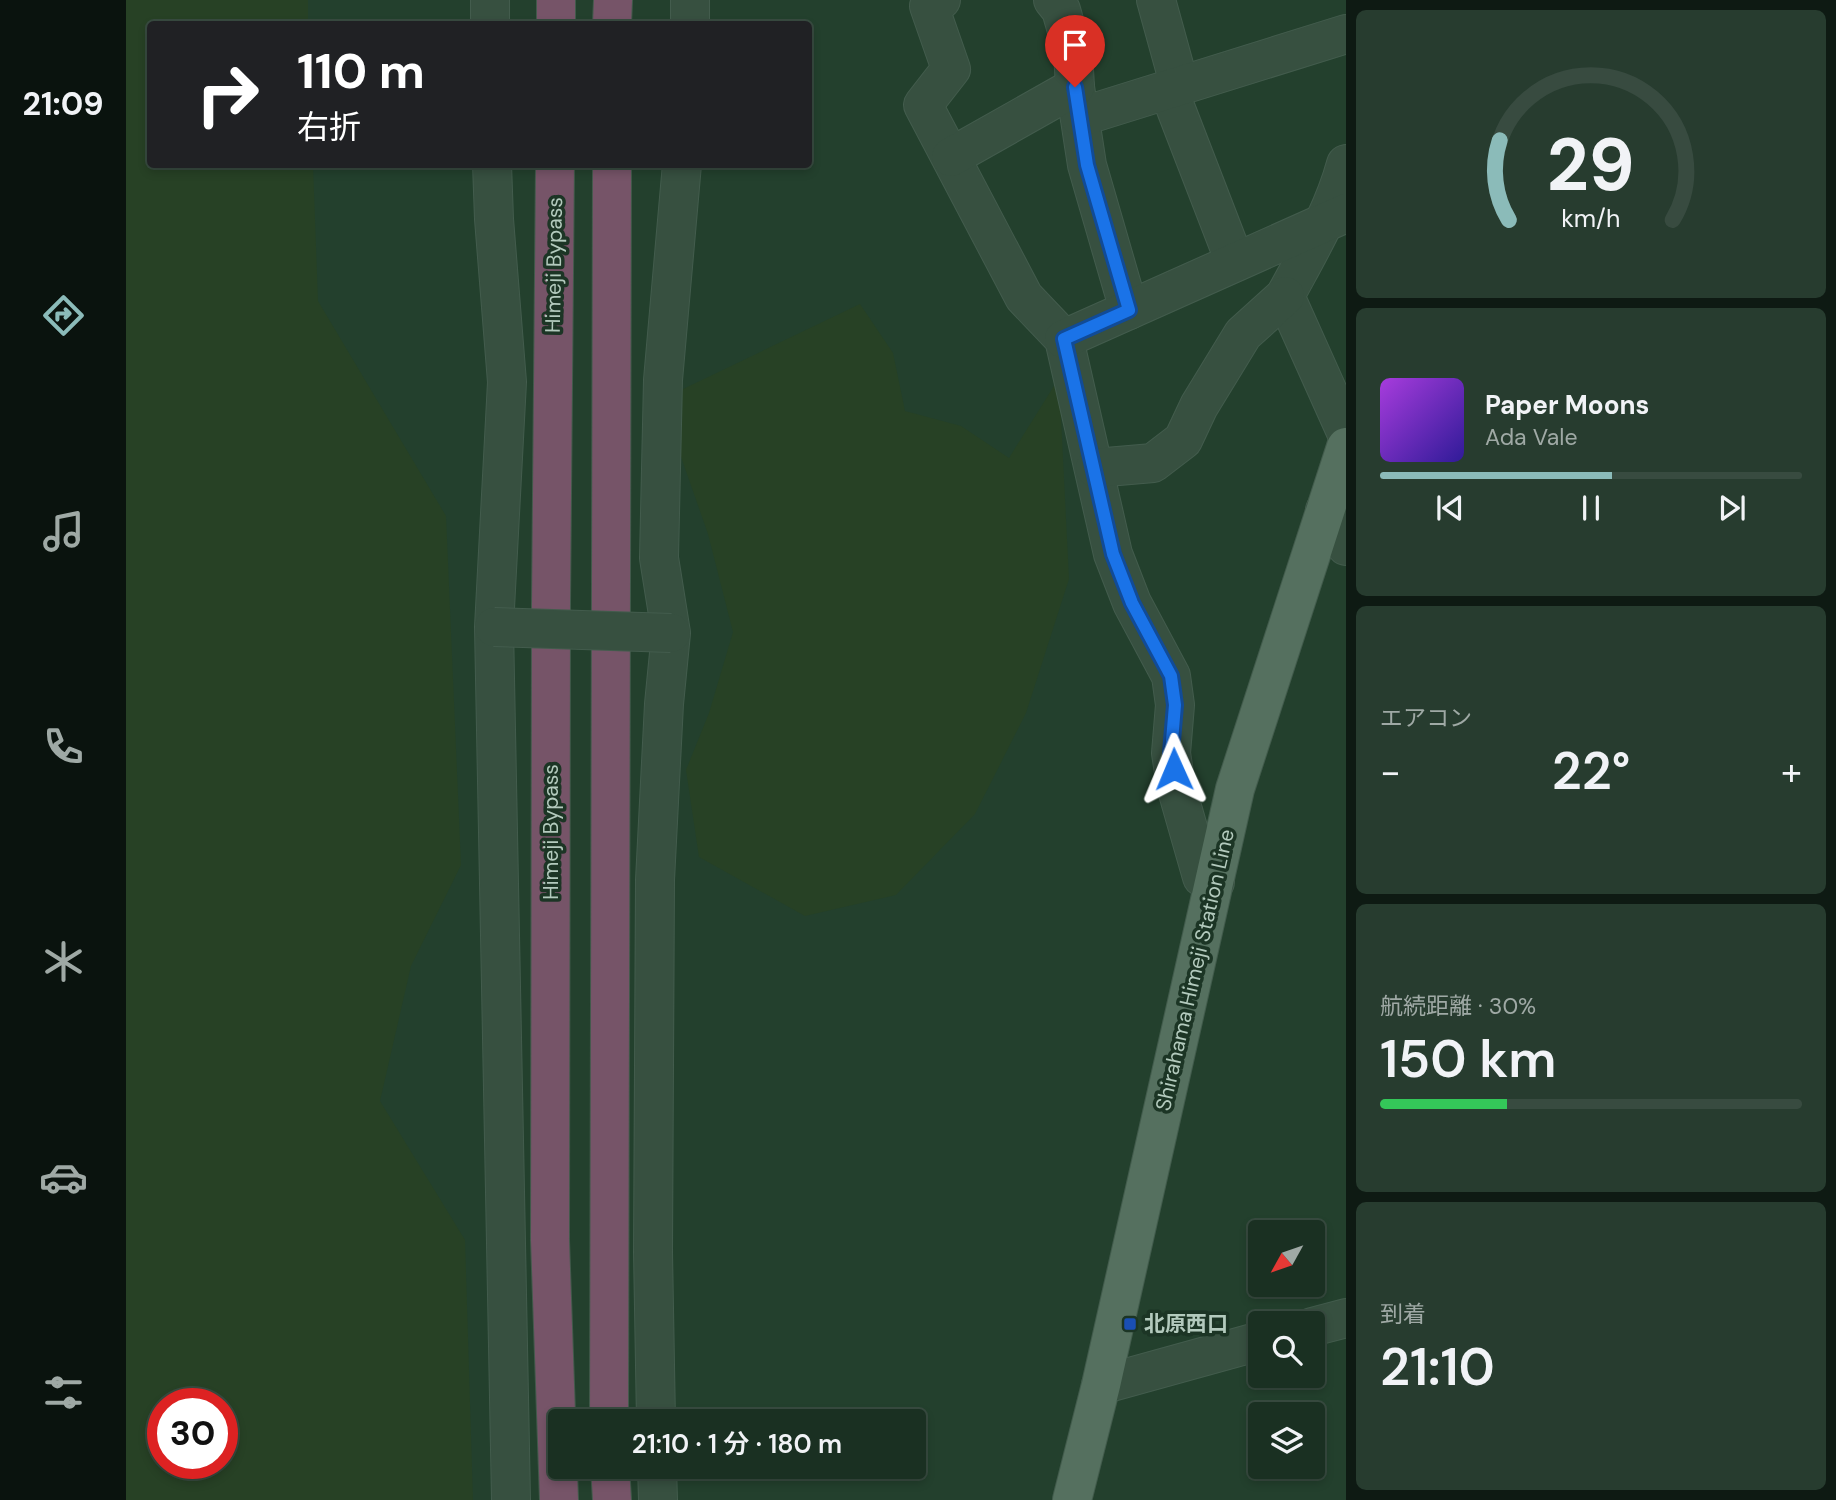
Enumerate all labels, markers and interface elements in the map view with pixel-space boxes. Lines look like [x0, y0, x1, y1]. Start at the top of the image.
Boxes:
pin [1045, 15, 1105, 87]
icon: arrive [1056, 26, 1094, 64]
text: 110 m [297, 39, 425, 103]
icon: right [182, 49, 273, 140]
text: 21:09 [22, 83, 104, 125]
text: 右折 [297, 106, 361, 148]
text: 29 [1547, 118, 1635, 213]
street label: Himeji Bypass [539, 197, 569, 333]
text: km/h [1561, 202, 1621, 235]
icon: directions [39, 291, 88, 340]
text: Paper Moons [1485, 388, 1649, 422]
text: Ada Vale [1485, 422, 1578, 452]
icon: previous [1431, 489, 1469, 527]
icon: pause [1572, 489, 1610, 527]
icon: next [1713, 489, 1751, 527]
icon: music [39, 507, 88, 556]
text: エアコン [1380, 703, 1472, 733]
icon: phone [39, 722, 88, 771]
position arrow [1137, 732, 1211, 806]
text: 22° [1552, 737, 1630, 805]
text: − [1380, 747, 1401, 797]
text: + [1781, 747, 1802, 797]
street label: Himeji Bypass [537, 764, 565, 900]
street label: Shirahama Himeji Station Line [1149, 826, 1241, 1114]
icon: climate [39, 937, 88, 986]
text: 航続距離 · 30% [1380, 991, 1536, 1021]
text: 150 km [1380, 1025, 1556, 1093]
icon: car [39, 1153, 88, 1202]
north arrow [1248, 1220, 1325, 1297]
map controls [1248, 1220, 1325, 1479]
text: 到着 [1380, 1299, 1426, 1329]
place label: 北原西口 [1144, 1310, 1228, 1338]
button: search [1248, 1311, 1325, 1388]
marker: 北原西口 [1122, 1316, 1138, 1332]
text: 21:10 [1380, 1333, 1495, 1401]
icon: filters [39, 1368, 88, 1417]
speed limit sign: 30 [147, 1388, 238, 1479]
button: layers [1248, 1402, 1325, 1479]
text: 21:10 · 1 分 · 180 m [632, 1427, 842, 1461]

